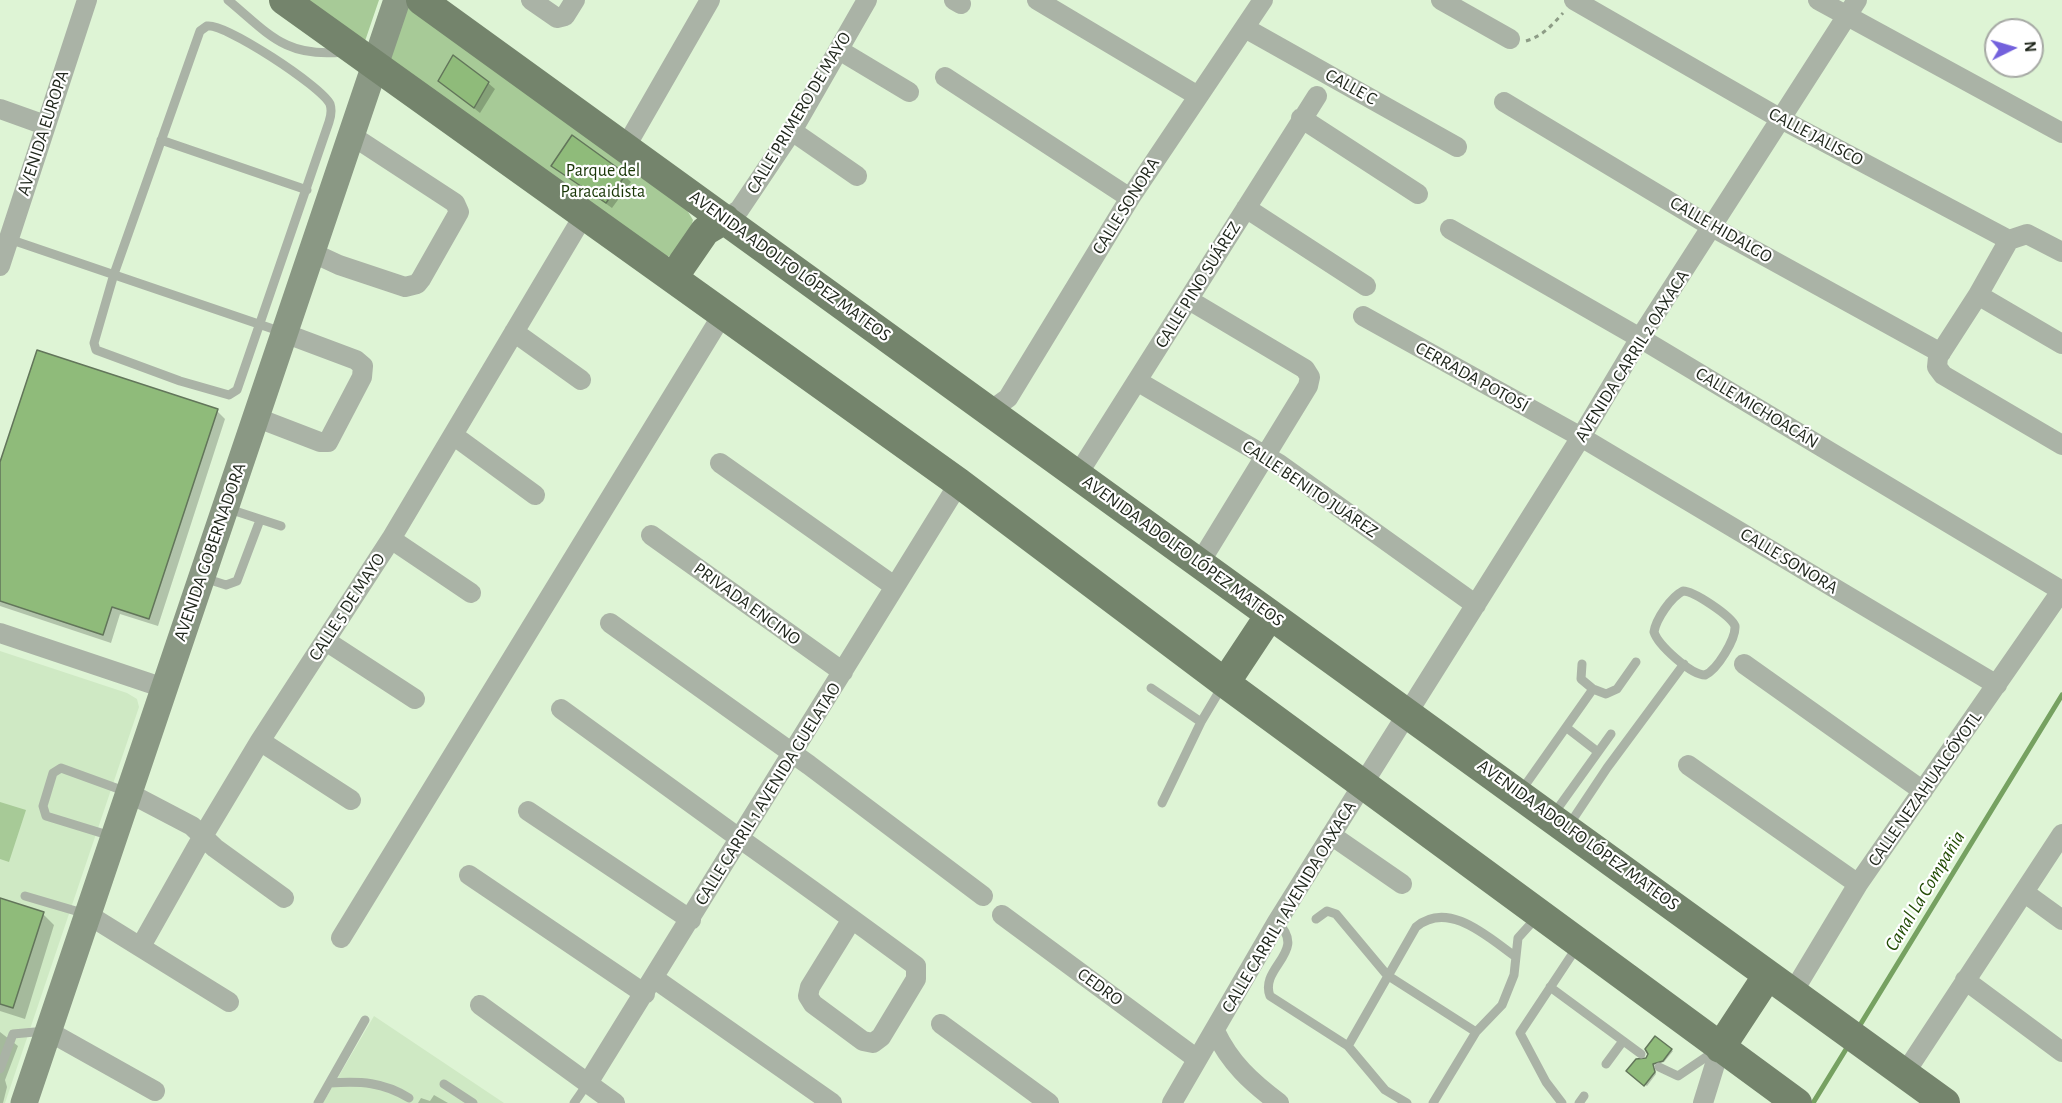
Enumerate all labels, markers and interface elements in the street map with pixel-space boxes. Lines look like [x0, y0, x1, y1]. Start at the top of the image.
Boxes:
north arrow [1984, 18, 2044, 78]
street label: CALLE PRIMERO DE MAYO [742, 28, 856, 198]
text: N [2021, 40, 2038, 53]
street label: CALLE C [1321, 64, 1381, 110]
street label: AVENIDA EUROPA [13, 67, 73, 199]
street label: CALLE JALISCO [1765, 103, 1867, 171]
street label: CALLE SONORA [1088, 154, 1164, 258]
park label: Parque del Paracaidista [561, 160, 645, 202]
street label: AVENIDA ADOLFO LÓPEZ MATEOS [685, 186, 895, 346]
street label: CALLE HIDALGO [1666, 192, 1776, 268]
street label: CALLE PINO SUÁREZ [1150, 218, 1246, 352]
street label: AVENIDA CARRIL 2 OAXACA [1570, 266, 1694, 446]
street label: CERRADA POTOSÍ [1412, 337, 1532, 417]
street label: CALLE MICHOACÁN [1691, 363, 1823, 453]
street label: CALLE BENITO JUÁREZ [1238, 436, 1382, 542]
street label: AVENIDA GOBERNADORA [169, 460, 251, 644]
street label: AVENIDA ADOLFO LÓPEZ MATEOS [1078, 471, 1288, 631]
street label: CALLE SONORA [1736, 523, 1842, 599]
street label: CALLE 5 DE MAYO [304, 549, 390, 665]
street label: PRIVADA ENCINO [689, 558, 805, 650]
street label: CALLE CARRIL 1 AVENIDA GUELATAO [690, 679, 846, 909]
street label: CALLE NEZAHUALCÓYOTL [1863, 707, 1987, 871]
street label: AVENIDA ADOLFO LÓPEZ MATEOS [1473, 755, 1683, 915]
street label: CALLE CARRIL 1 AVENIDA OAXACA [1217, 797, 1361, 1017]
water label: Canal La Compañia [1880, 827, 1970, 955]
street label: CEDRO [1073, 963, 1127, 1011]

